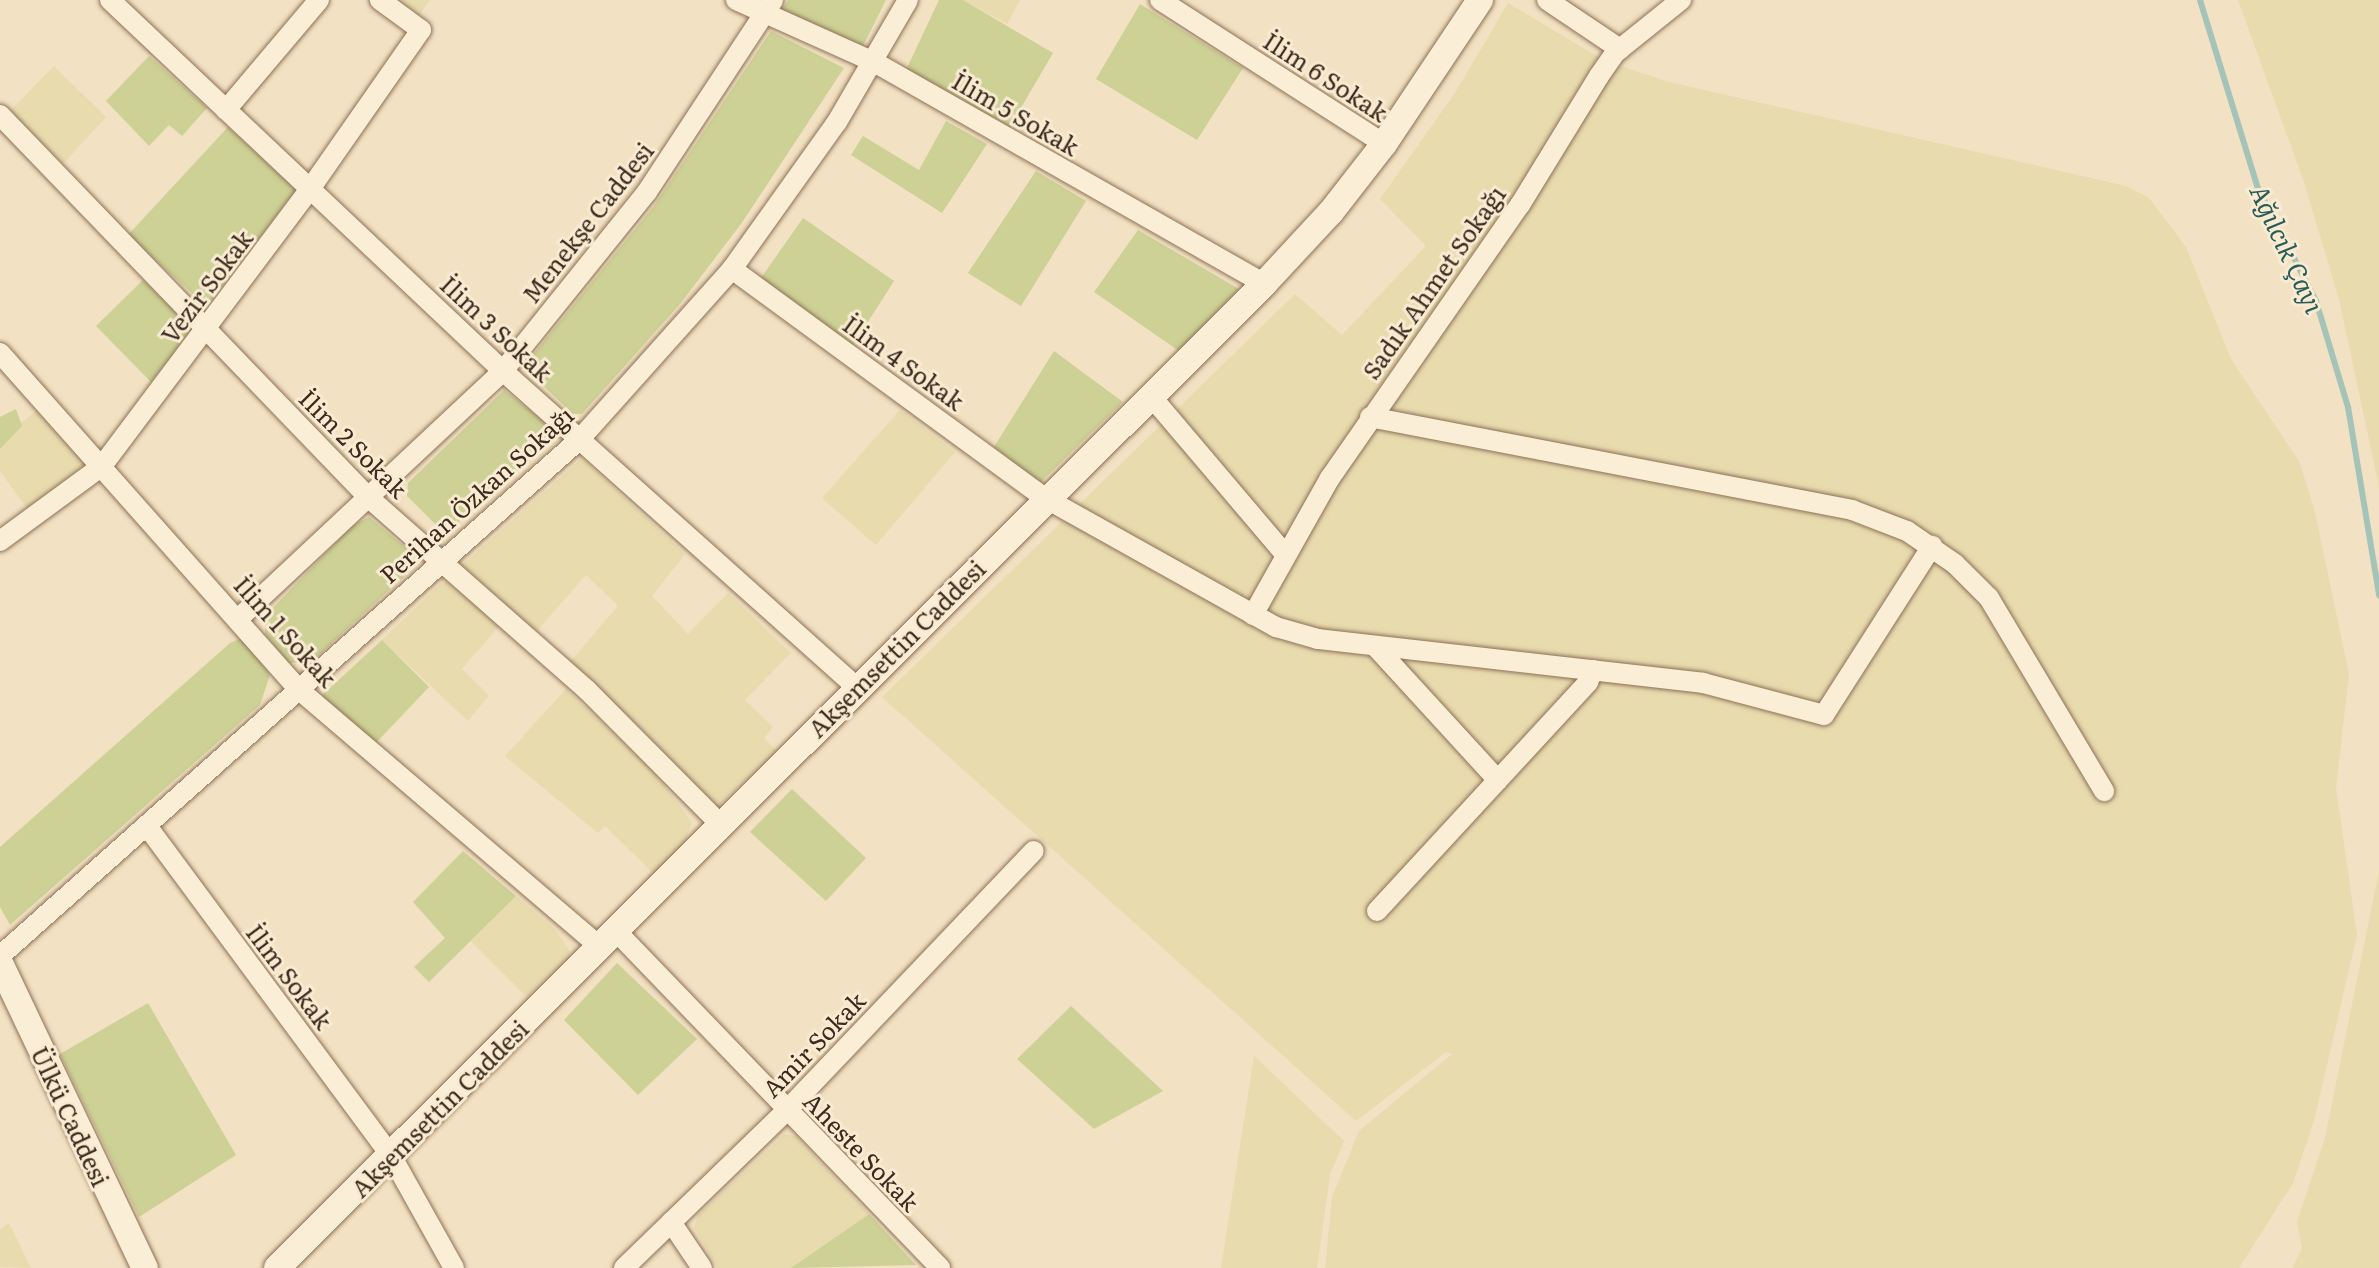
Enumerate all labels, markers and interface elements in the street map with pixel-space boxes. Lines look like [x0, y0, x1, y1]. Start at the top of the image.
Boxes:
street label: İlim 6 Sokak [1259, 25, 1393, 127]
street label: İlim 5 Sokak [948, 65, 1084, 161]
street label: Menekşe Caddesi [515, 136, 659, 308]
water label: Ağılcık Çayı [2245, 179, 2331, 317]
street label: Sadık Ahmet Sokağı [1356, 180, 1510, 384]
street label: Vezir Sokak [154, 224, 258, 348]
street label: İlim 3 Sokak [435, 269, 559, 387]
street label: İlim 4 Sokak [838, 309, 970, 415]
street label: İlim 2 Sokak [294, 383, 414, 503]
street label: Perihan Özkan Sokağı [373, 400, 579, 588]
street label: Akşemsettin Caddesi [801, 553, 991, 743]
street label: İlim 1 Sokak [229, 570, 343, 692]
street label: İlim Sokak [241, 918, 339, 1034]
street label: Amir Sokak [756, 986, 870, 1102]
street label: Akşemsettin Caddesi [344, 1013, 534, 1203]
street label: Ülkü Caddesi [26, 1041, 116, 1191]
street label: Aheste Sokak [798, 1086, 926, 1216]

